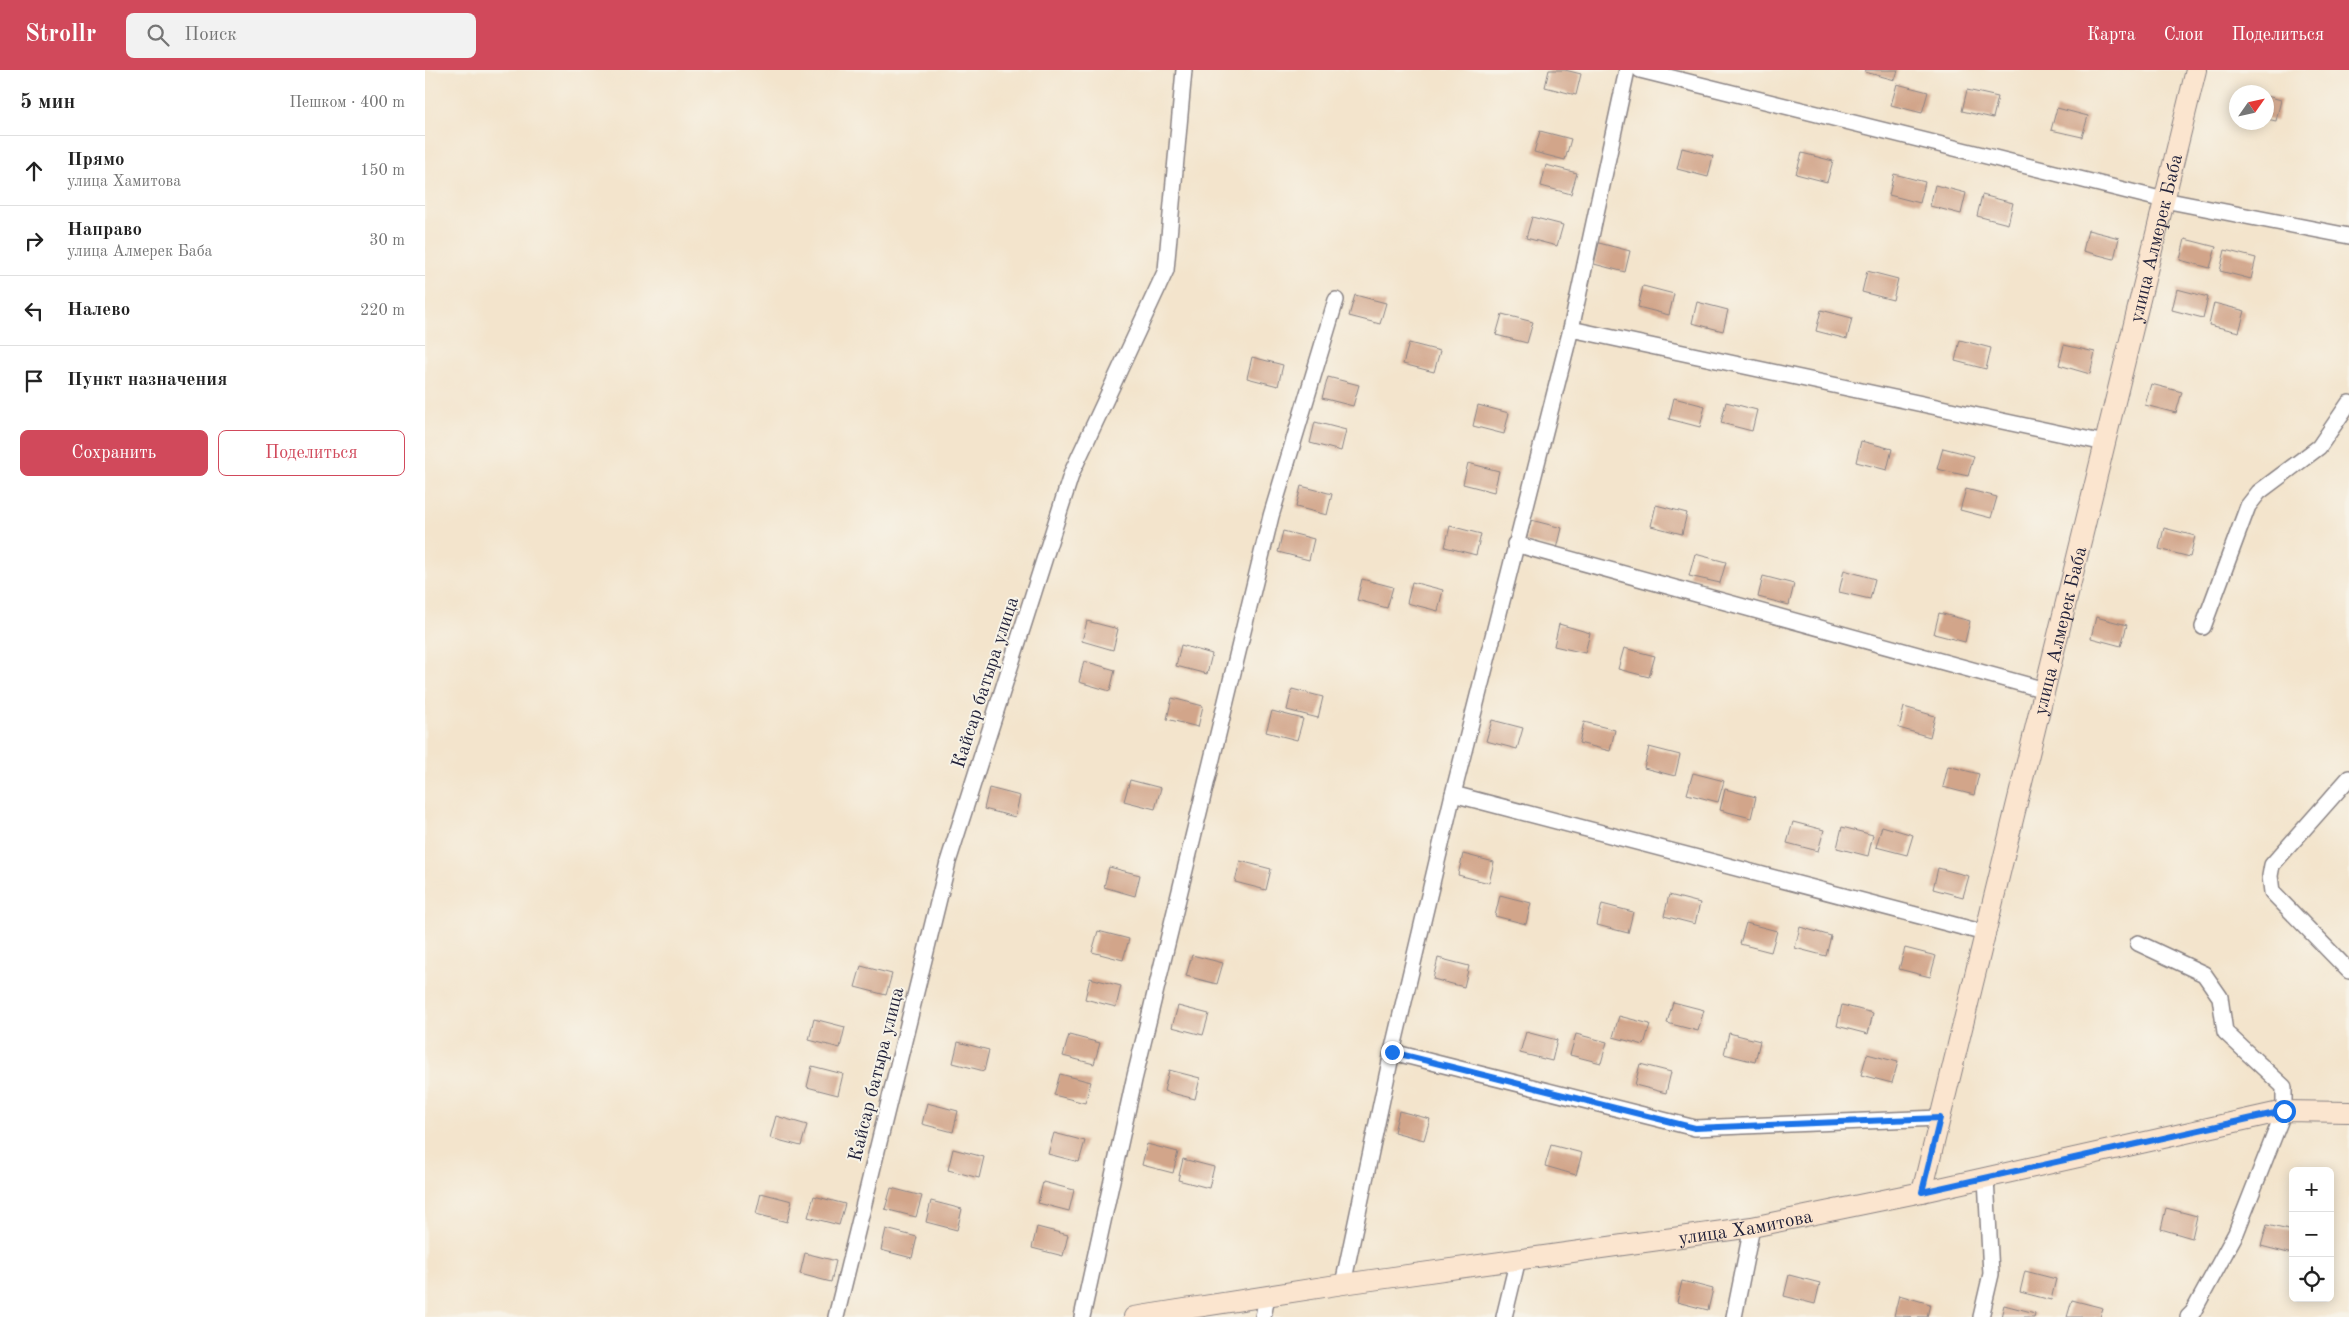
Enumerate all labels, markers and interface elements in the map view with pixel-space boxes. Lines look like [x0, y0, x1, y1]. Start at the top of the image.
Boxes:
search box [126, 13, 476, 58]
icon: search [144, 21, 172, 49]
text: Strollr [25, 23, 96, 47]
text: Поиск [184, 26, 237, 45]
text: Карта [2087, 26, 2136, 44]
text: Слои [2164, 26, 2203, 44]
text: Поделиться [2231, 26, 2324, 44]
north arrow [2229, 85, 2274, 130]
text: 5 мин [20, 92, 75, 113]
text: Пешком · 400 m [289, 95, 405, 111]
text: Прямо [67, 151, 125, 170]
street label: улица Алмерек Баба [2128, 152, 2187, 325]
icon: ahead [20, 157, 48, 185]
text: 150 m [360, 163, 405, 179]
text: улица Хамитова [67, 174, 181, 190]
text: Направо [67, 221, 142, 240]
icon: right [20, 227, 48, 255]
text: 30 m [369, 233, 405, 249]
text: улица Алмерек Баба [67, 244, 213, 260]
icon: left [20, 297, 48, 325]
text: Налево [67, 301, 130, 320]
text: 220 m [360, 303, 405, 319]
icon: arrive [20, 367, 48, 395]
text: Пункт назначения [67, 371, 227, 390]
button: Сохранить [20, 430, 208, 476]
button: Поделиться [218, 430, 405, 476]
street label: улица Алмерек Баба [2032, 544, 2091, 717]
street label: Кайсар батыра улица [950, 594, 1023, 771]
street label: Кайсар батыра улица [847, 985, 908, 1164]
route end [1381, 1041, 1404, 1064]
route start [2273, 1100, 2296, 1123]
map controls [2289, 1167, 2334, 1302]
button: + [2289, 1167, 2334, 1212]
street label: улица Хамитова [1677, 1208, 1815, 1249]
button: − [2289, 1212, 2334, 1257]
button: locate [2289, 1257, 2334, 1302]

